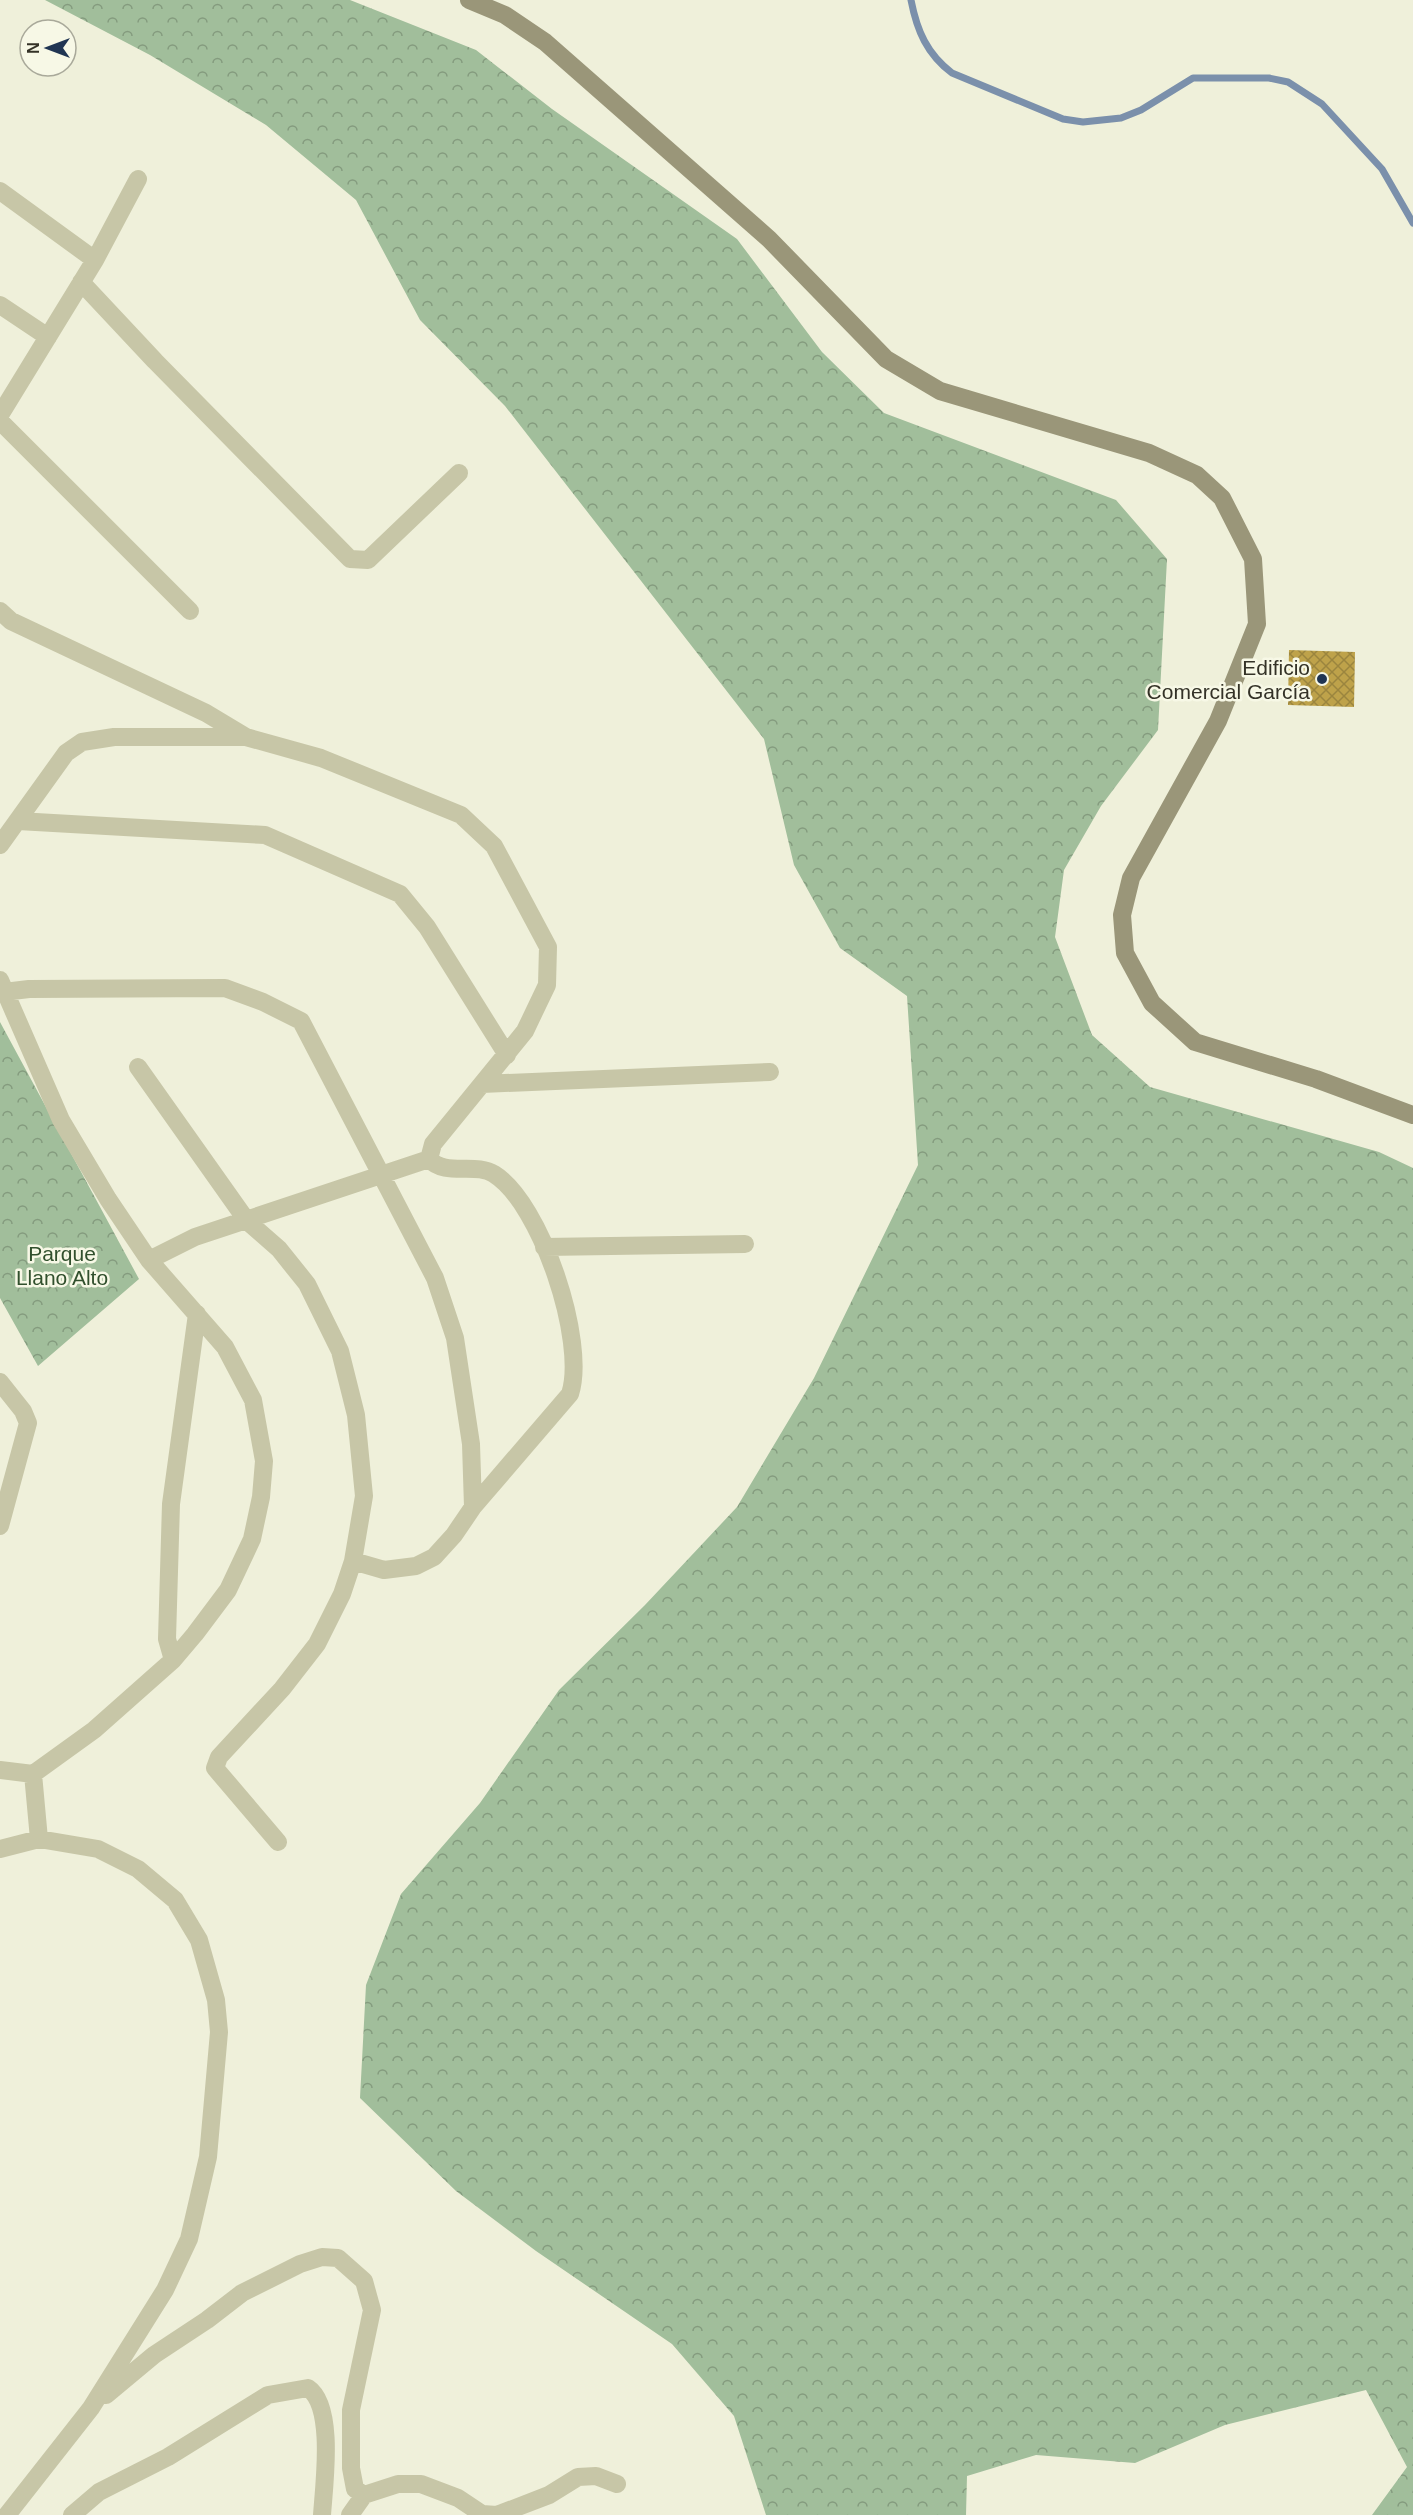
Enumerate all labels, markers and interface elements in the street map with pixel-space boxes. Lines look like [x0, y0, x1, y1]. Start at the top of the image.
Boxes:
north arrow [18, 18, 78, 78]
text: N [25, 42, 42, 54]
place label: Edificio Comercial García [1147, 656, 1310, 703]
marker: Edificio Comercial García [1315, 672, 1329, 686]
park label: Parque Llano Alto [16, 1242, 108, 1289]

